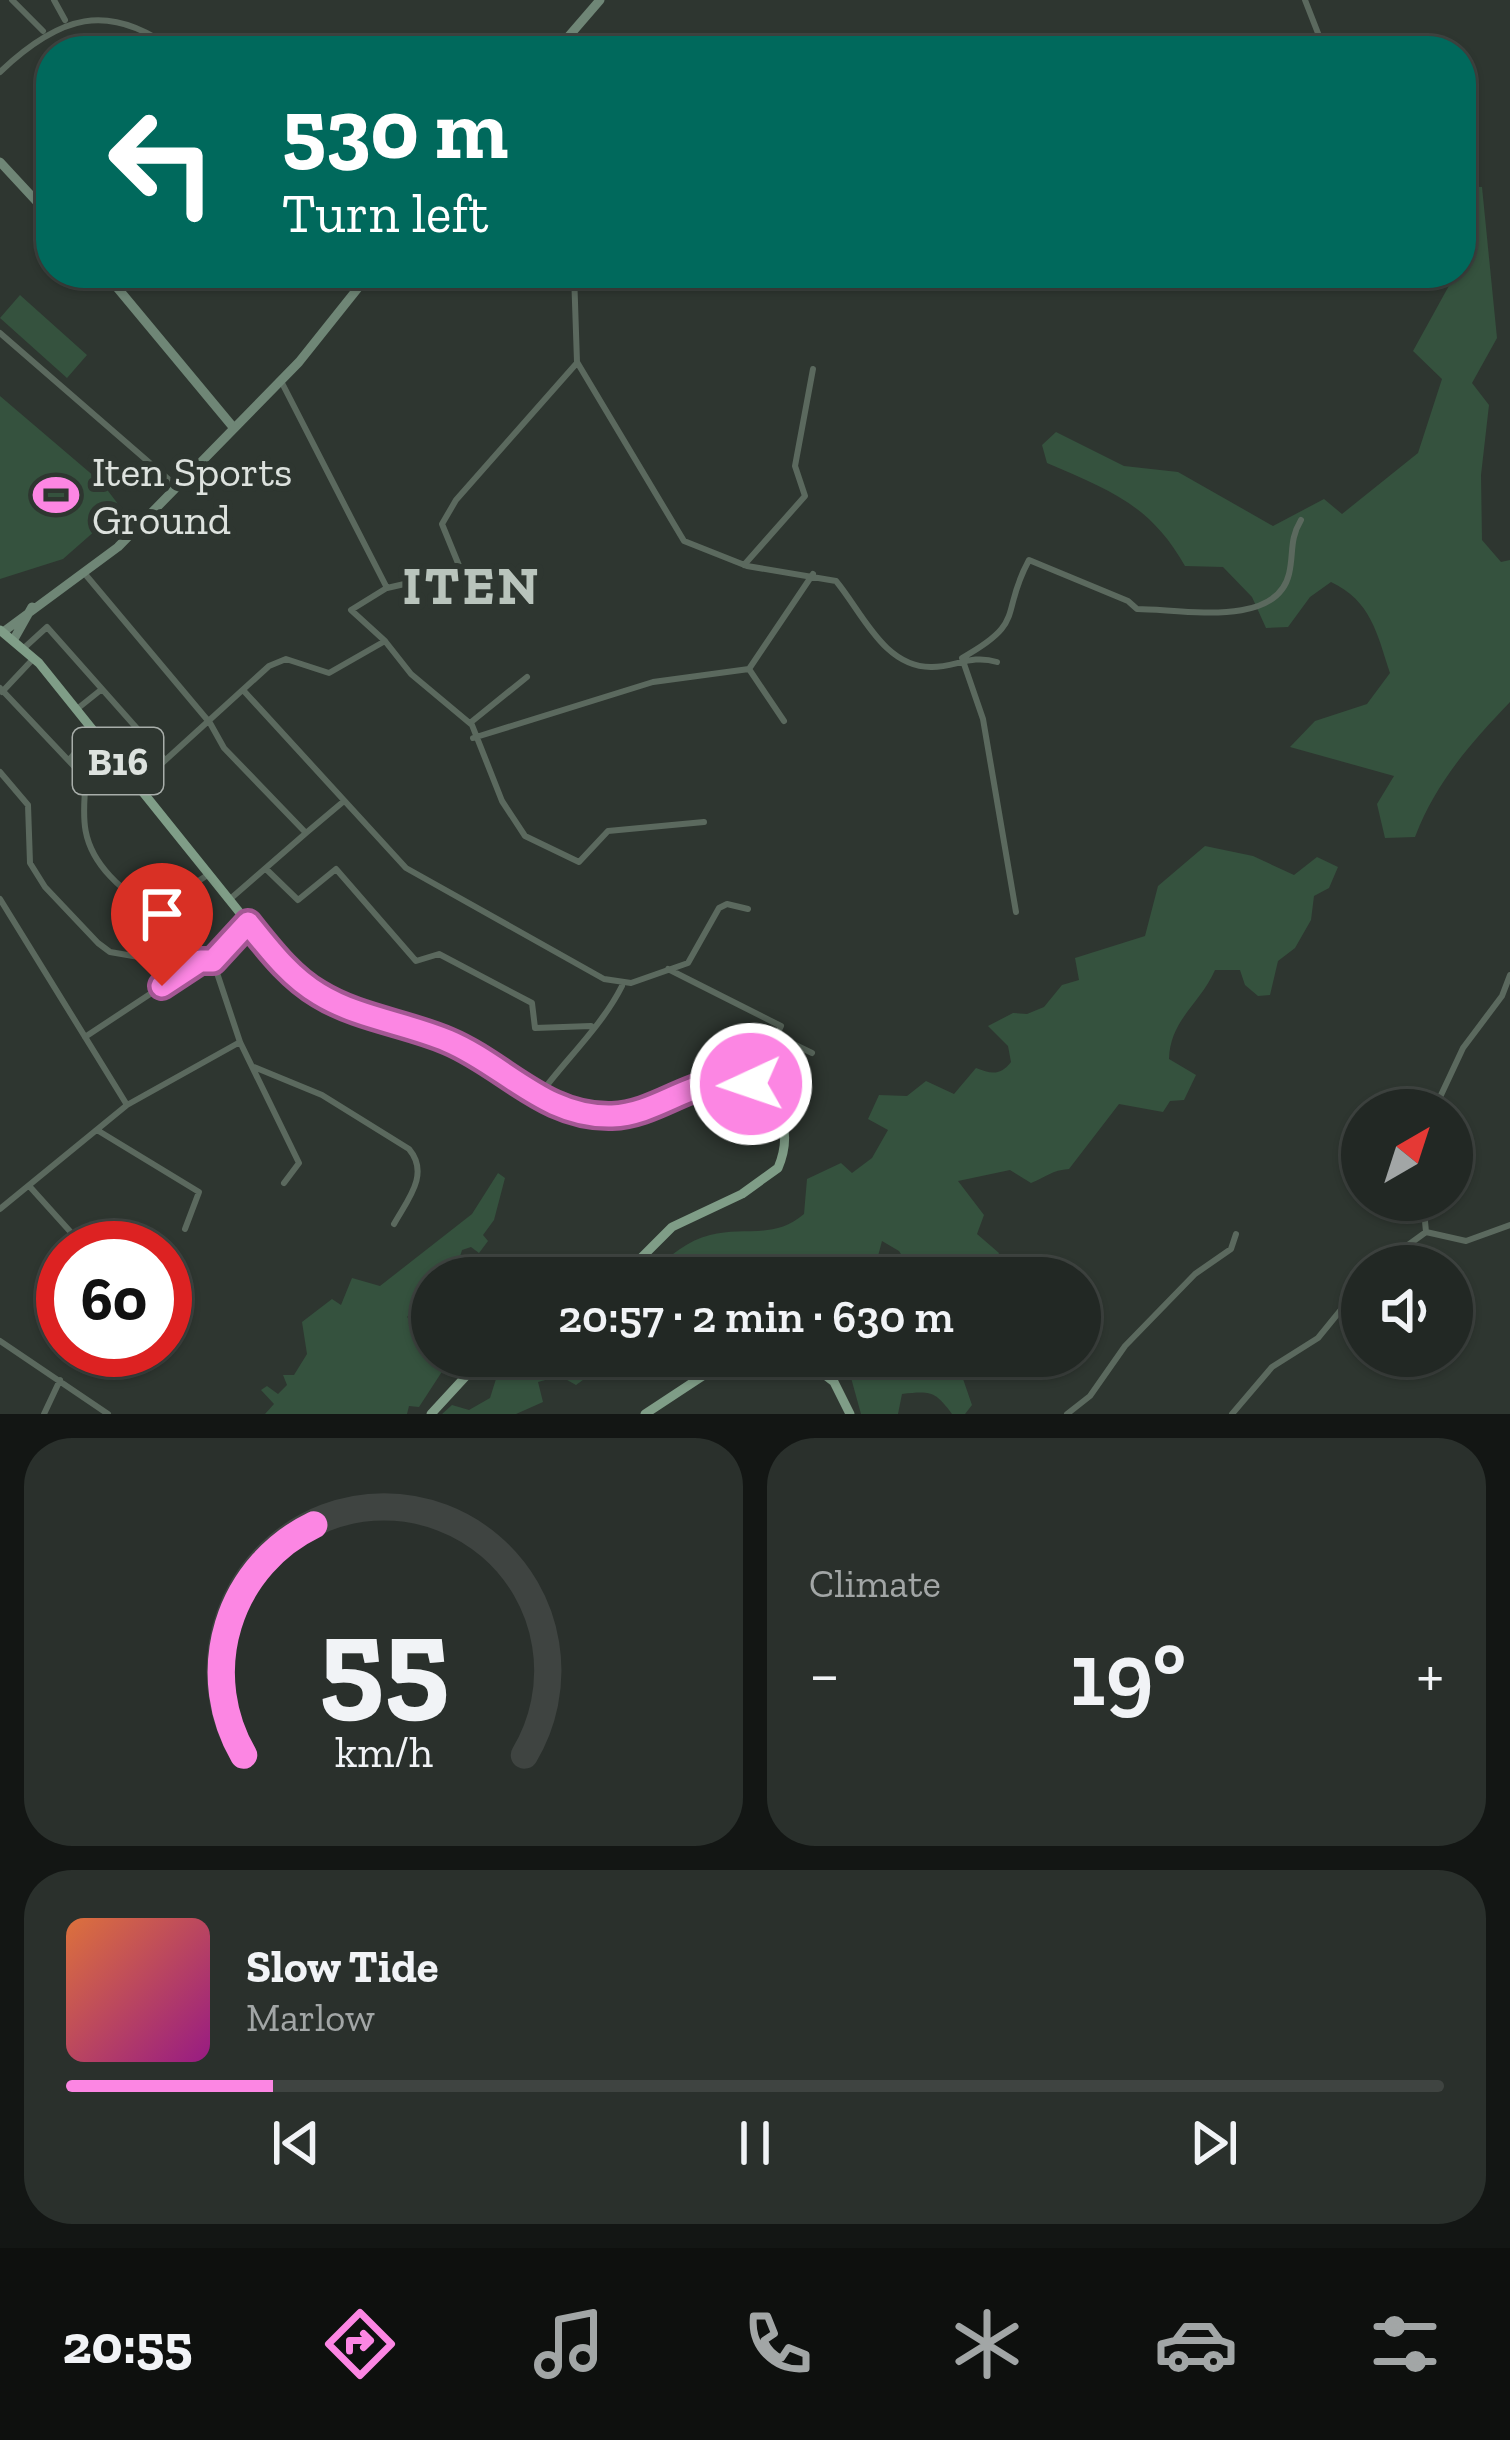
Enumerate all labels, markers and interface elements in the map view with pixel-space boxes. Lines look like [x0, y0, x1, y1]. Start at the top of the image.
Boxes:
text: 530 m [282, 79, 508, 180]
icon: left [84, 84, 240, 240]
text: Turn left [282, 181, 489, 246]
place label: Iten Sports Ground [92, 446, 292, 545]
sports icon: Iten Sports Ground [31, 470, 81, 520]
district label: ITEN [402, 553, 542, 618]
road number: B16 [73, 728, 163, 794]
pin [111, 863, 213, 986]
icon: arrive [129, 881, 195, 947]
position arrow [688, 1021, 814, 1147]
north arrow [1341, 1089, 1473, 1221]
map controls [1341, 1089, 1473, 1377]
speed limit sign: 60 [36, 1221, 192, 1377]
button: sound [1341, 1245, 1473, 1377]
text: 20:57 · 2 min · 630 m [558, 1290, 954, 1344]
text: Climate [809, 1560, 941, 1607]
text: 55 [318, 1586, 449, 1736]
text: 19° [1070, 1620, 1186, 1728]
text: − [809, 1635, 840, 1714]
text: + [1416, 1635, 1444, 1714]
text: km/h [335, 1727, 432, 1778]
text: Slow Tide [246, 1940, 439, 1994]
text: Marlow [246, 1994, 375, 2041]
icon: previous [263, 2110, 329, 2176]
icon: pause [722, 2110, 788, 2176]
icon: next [1181, 2110, 1247, 2176]
icon: directions [318, 2302, 402, 2386]
icon: music [527, 2302, 611, 2386]
icon: phone [736, 2302, 820, 2386]
icon: climate [945, 2302, 1029, 2386]
icon: car [1154, 2302, 1238, 2386]
icon: filters [1363, 2302, 1447, 2386]
text: 20:55 [63, 2312, 192, 2377]

